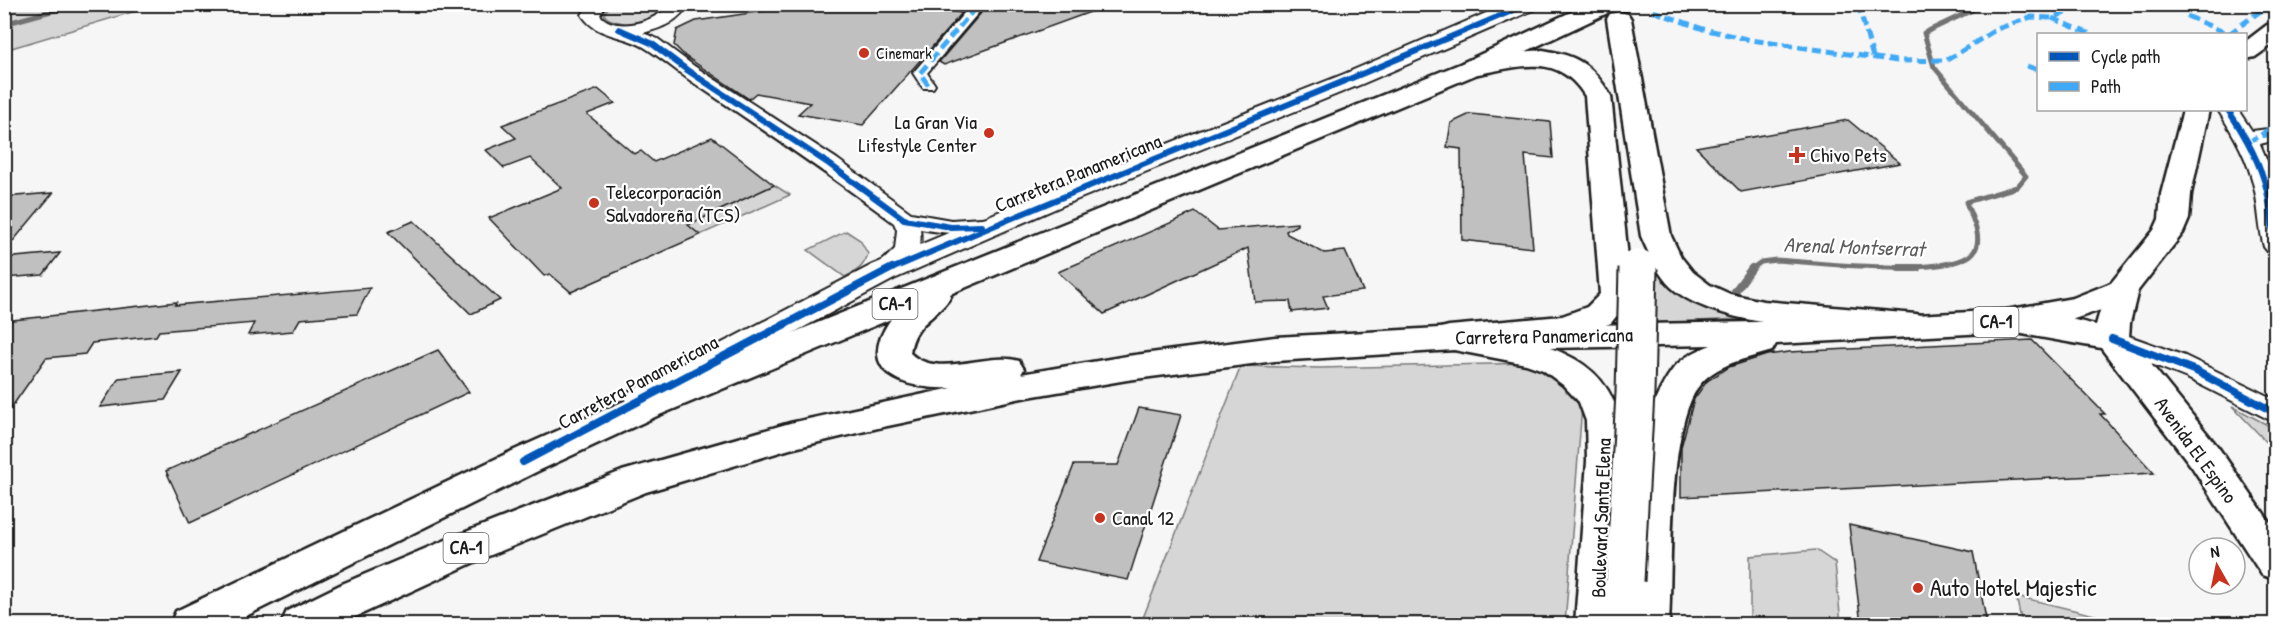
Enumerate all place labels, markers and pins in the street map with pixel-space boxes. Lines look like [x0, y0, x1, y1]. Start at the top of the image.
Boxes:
place label: Cinemark [876, 42, 932, 64]
marker: Cinemark [857, 46, 871, 60]
place label: La Gran Via Lifestyle Center [859, 108, 977, 158]
marker: La Gran Via Lifestyle Center [982, 126, 996, 140]
place label: Chivo Pets [1810, 141, 1887, 168]
marker: Chivo Pets [1788, 146, 1806, 164]
place label: Telecorporación Salvadoreña (TCS) [606, 178, 741, 228]
marker: Telecorporación Salvadoreña (TCS) [587, 196, 601, 210]
place label: Canal 12 [1112, 504, 1175, 531]
marker: Canal 12 [1093, 511, 1107, 525]
place label: Auto Hotel Majestic [1930, 571, 2097, 603]
marker: Auto Hotel Majestic [1911, 581, 1925, 595]

